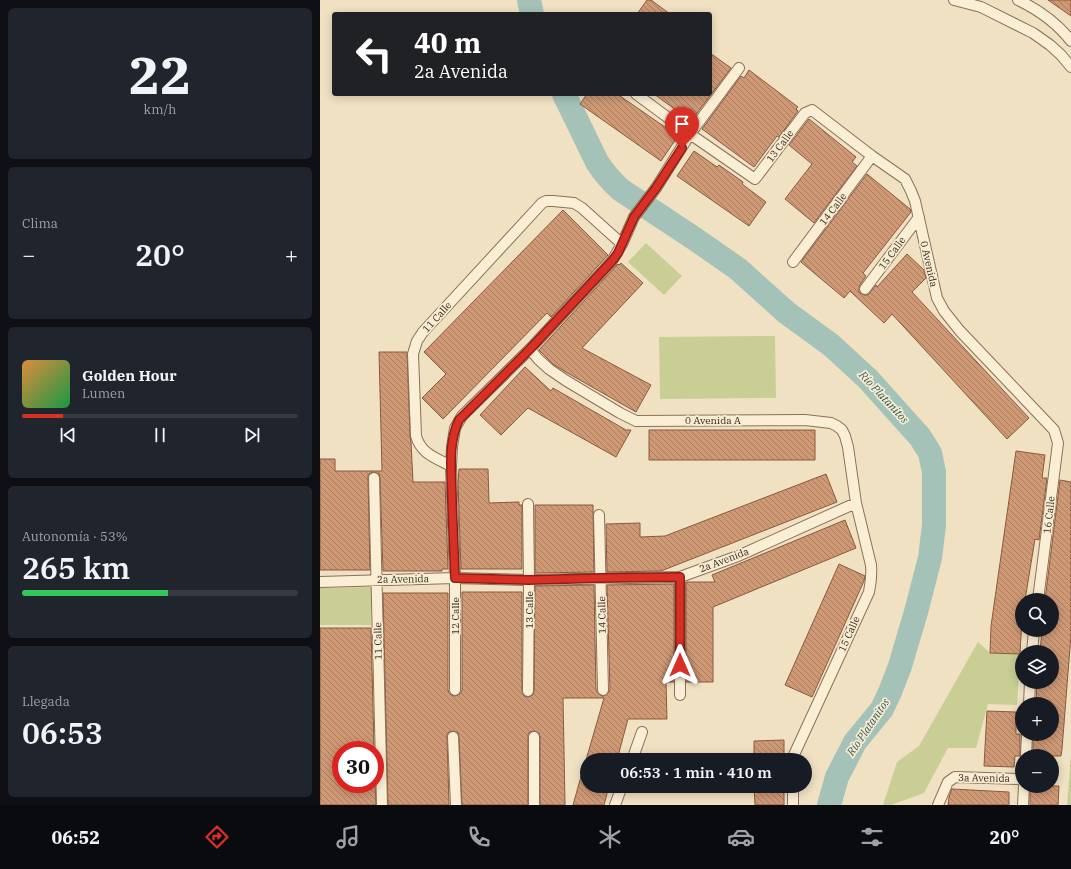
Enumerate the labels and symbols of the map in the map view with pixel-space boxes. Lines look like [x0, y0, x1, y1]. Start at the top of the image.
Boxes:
pin [665, 107, 699, 148]
street label: 13 Calle [764, 127, 796, 165]
street label: 14 Calle [817, 190, 849, 228]
street label: 15 Calle [876, 234, 908, 272]
street label: 0 Avenida [917, 240, 941, 289]
street label: 11 Calle [420, 299, 454, 335]
water label: Río Platanitos [856, 367, 912, 427]
street label: 0 Avenida A [685, 414, 741, 427]
street label: 16 Calle [1040, 496, 1058, 534]
street label: 2a Avenida [697, 544, 751, 575]
street label: 2a Avenida [377, 572, 430, 586]
street label: 13 Calle [523, 591, 536, 629]
street label: 14 Calle [595, 596, 609, 634]
street label: 12 Calle [449, 597, 462, 635]
street label: 15 Calle [835, 614, 863, 654]
street label: 11 Calle [371, 622, 385, 660]
position arrow [659, 644, 701, 686]
water label: Río Platanitos [843, 695, 893, 759]
speed limit sign: 30 [332, 741, 384, 793]
street label: 3a Avenida [958, 771, 1011, 785]

